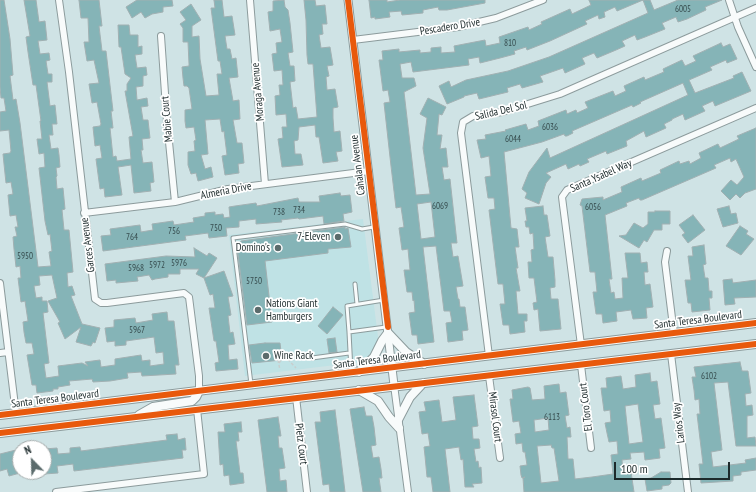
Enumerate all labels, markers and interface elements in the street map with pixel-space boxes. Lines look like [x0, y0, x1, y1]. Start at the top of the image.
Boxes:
house number: 6005 [675, 4, 691, 14]
street label: Pescadero Drive [419, 16, 481, 38]
house number: 810 [504, 38, 516, 48]
street label: Moraga Avenue [249, 62, 267, 122]
street label: Mabie Court [158, 96, 176, 142]
street label: Salida Del Sol [474, 99, 528, 123]
house number: 6036 [542, 122, 558, 132]
street label: Cahalan Avenue [348, 134, 368, 196]
house number: 6044 [505, 134, 521, 144]
street label: Santa Ysabel Way [568, 157, 634, 195]
street label: Almeria Drive [199, 180, 253, 202]
house number: 6069 [432, 201, 448, 211]
house number: 6056 [585, 202, 601, 212]
house number: 734 [293, 205, 305, 215]
house number: 738 [273, 207, 285, 217]
street label: Garces Avenue [78, 217, 98, 273]
house number: 750 [210, 223, 222, 233]
house number: 756 [168, 226, 180, 236]
place label: 7-Eleven [297, 230, 330, 244]
house number: 764 [126, 232, 138, 242]
marker: 7-Eleven [333, 232, 343, 242]
place label: Domino's [236, 241, 270, 255]
marker: Domino's [273, 243, 283, 253]
house number: 5950 [17, 251, 33, 261]
house number: 5976 [171, 258, 187, 268]
house number: 5972 [149, 260, 165, 270]
house number: 5968 [128, 263, 144, 273]
house number: 5750 [246, 276, 262, 286]
place label: Nations Giant Hamburgers [266, 297, 317, 323]
marker: Nations Giant Hamburgers [253, 305, 263, 315]
street label: Santa Teresa Boulevard [653, 308, 743, 332]
house number: 5967 [129, 325, 145, 335]
street label: Santa Teresa Boulevard [332, 348, 422, 372]
place label: Wine Rack [274, 349, 313, 363]
marker: Wine Rack [261, 351, 271, 361]
house number: 6102 [701, 371, 717, 381]
street label: El Toro Court [576, 382, 596, 432]
street label: Santa Teresa Boulevard [10, 387, 100, 411]
street label: Mirasol Court [485, 391, 505, 443]
street label: Larios Way [670, 402, 688, 444]
house number: 6113 [544, 412, 560, 422]
street label: Pietz Court [292, 422, 310, 466]
north arrow [12, 440, 52, 480]
text: N [22, 442, 33, 457]
scale bar [616, 454, 732, 480]
text: 100 m [621, 461, 648, 476]

